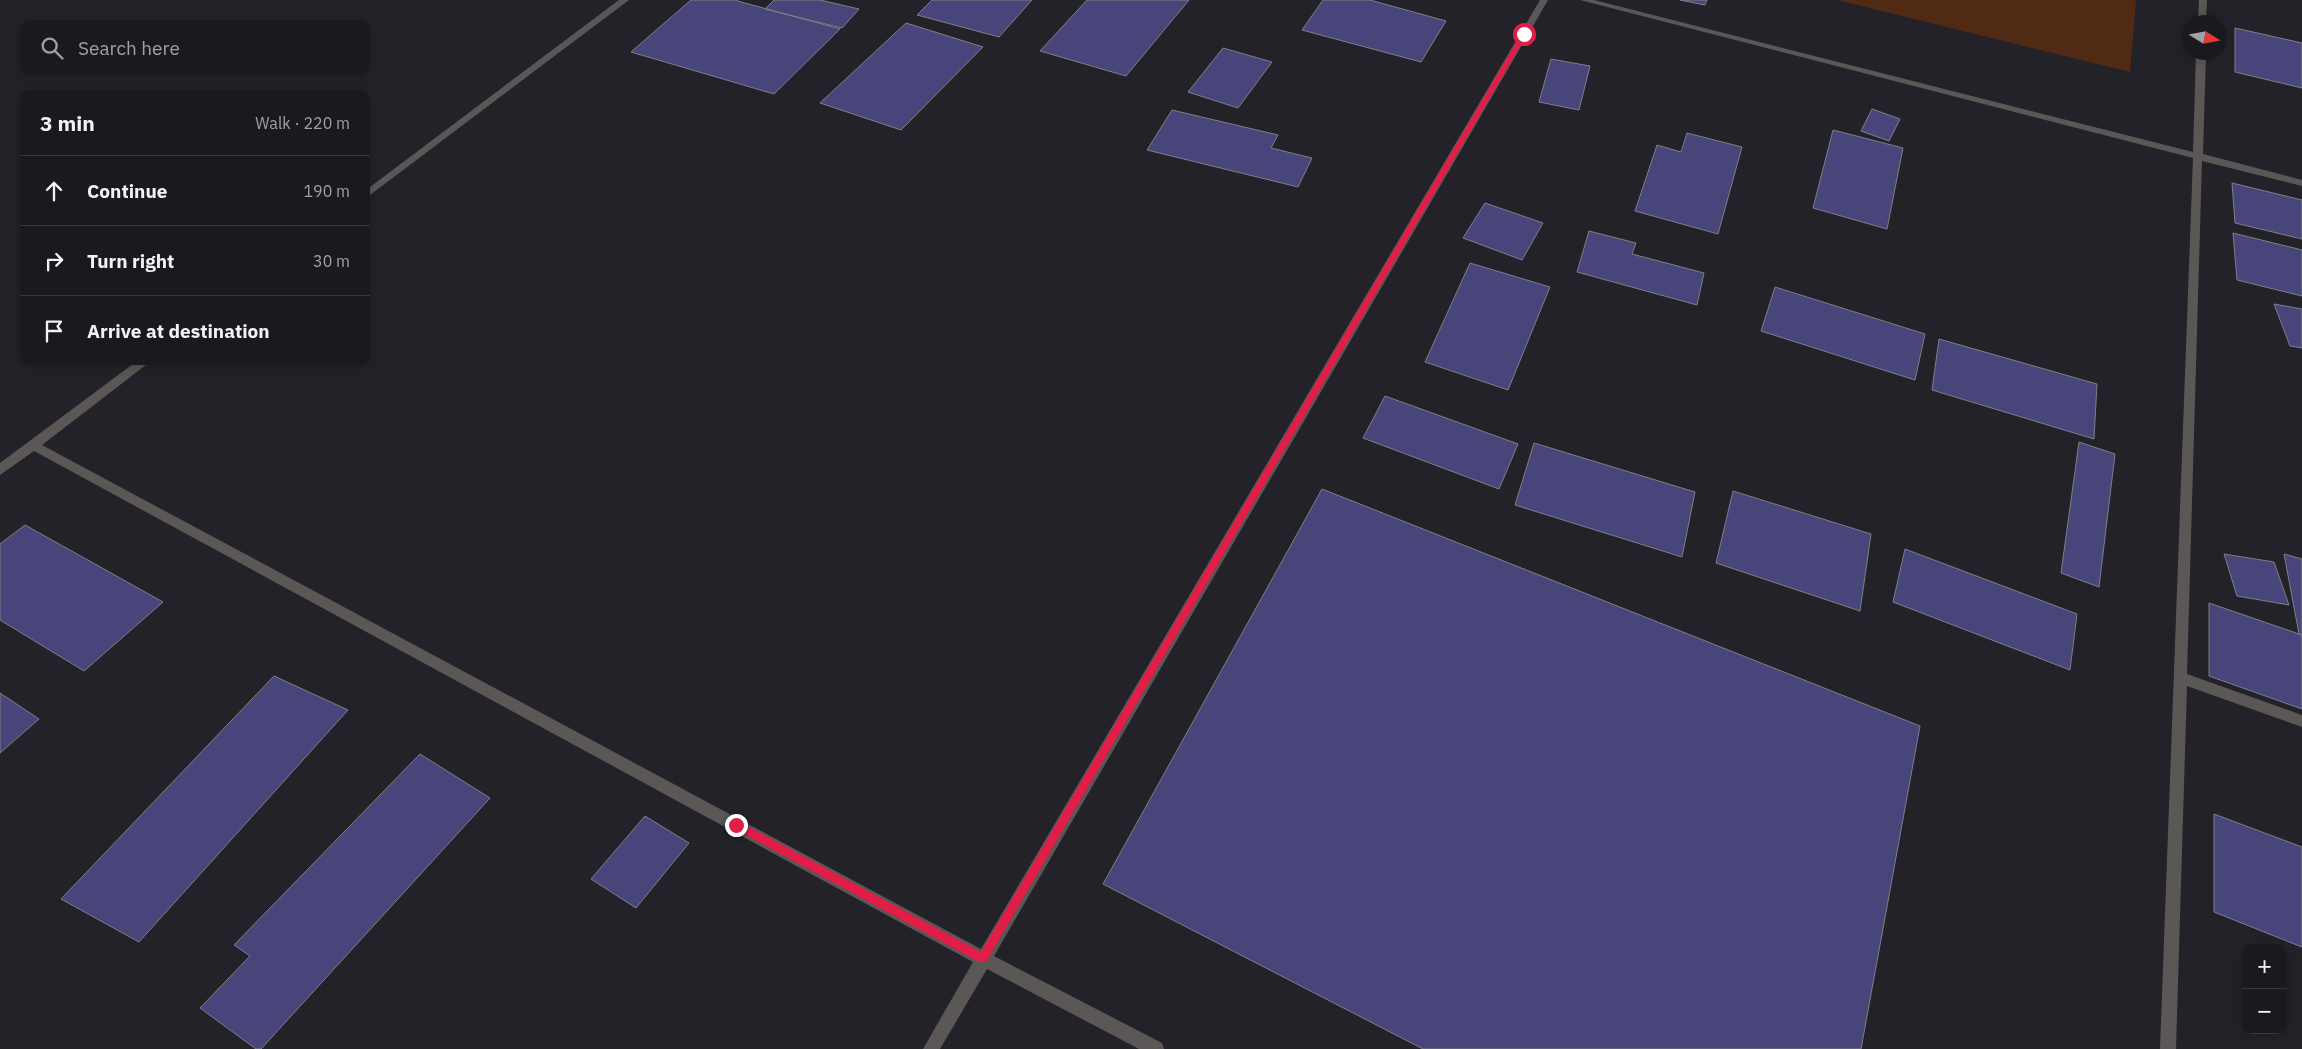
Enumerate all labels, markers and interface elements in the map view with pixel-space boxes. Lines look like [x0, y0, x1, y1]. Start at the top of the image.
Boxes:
north arrow [2182, 15, 2227, 60]
search box [20, 20, 370, 75]
route start [1513, 23, 1536, 46]
icon: search [38, 34, 66, 62]
text: Search here [78, 36, 180, 60]
text: 3 min [40, 109, 95, 137]
text: Walk · 220 m [255, 113, 350, 133]
icon: ahead [40, 177, 68, 205]
text: Continue [87, 179, 167, 203]
text: 190 m [303, 181, 350, 201]
icon: right [40, 247, 68, 275]
text: Turn right [87, 249, 174, 273]
text: 30 m [313, 251, 350, 271]
icon: arrive [40, 317, 68, 345]
text: Arrive at destination [87, 319, 270, 343]
route end [725, 814, 748, 837]
map controls [2242, 944, 2287, 1034]
button: + [2242, 944, 2287, 989]
button: − [2242, 989, 2287, 1034]

